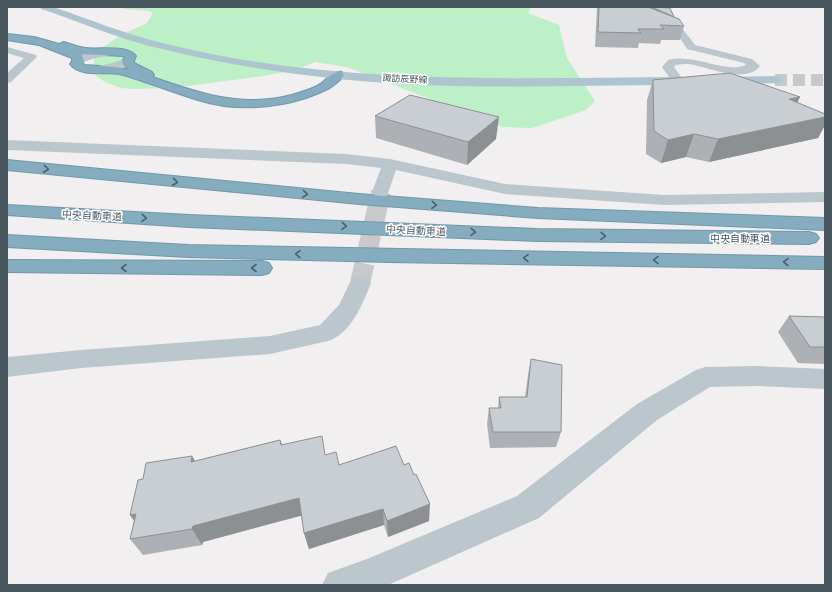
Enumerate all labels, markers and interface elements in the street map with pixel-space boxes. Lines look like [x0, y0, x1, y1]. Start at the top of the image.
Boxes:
street label: 諏訪辰野線 [382, 73, 429, 85]
one-way arrow [43, 164, 49, 173]
one-way arrow [172, 177, 178, 186]
one-way arrow [302, 189, 308, 198]
one-way arrow [431, 200, 437, 209]
street label: 中央自動車道 [62, 208, 122, 224]
one-way arrow [141, 214, 147, 223]
one-way arrow [341, 222, 347, 231]
street label: 中央自動車道 [386, 223, 446, 239]
one-way arrow [470, 228, 476, 237]
one-way arrow [600, 232, 606, 240]
street label: 中央自動車道 [710, 233, 770, 245]
one-way arrow [295, 250, 301, 258]
one-way arrow [523, 254, 529, 262]
one-way arrow [653, 256, 659, 264]
one-way arrow [783, 258, 789, 266]
one-way arrow [121, 264, 127, 272]
one-way arrow [251, 264, 257, 272]

